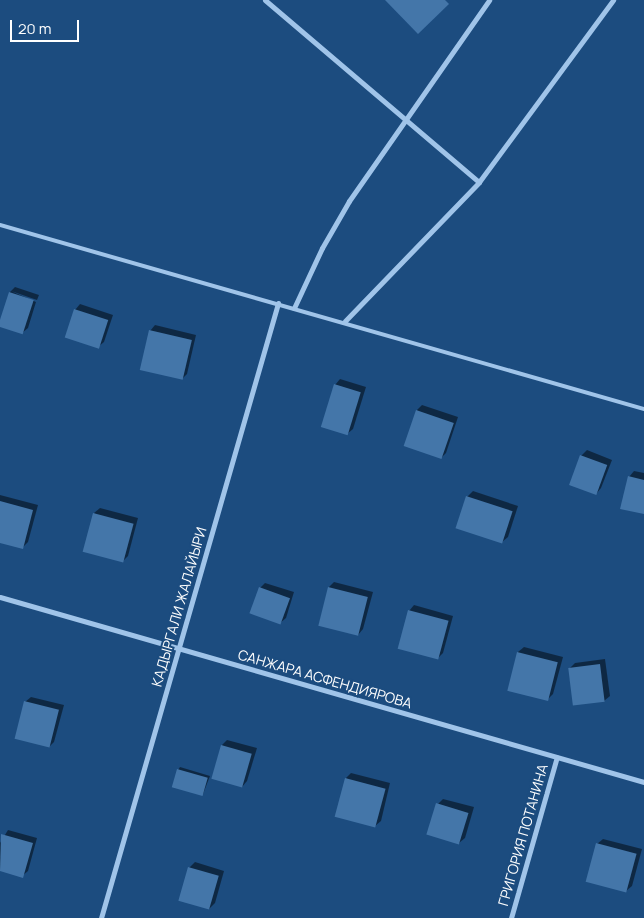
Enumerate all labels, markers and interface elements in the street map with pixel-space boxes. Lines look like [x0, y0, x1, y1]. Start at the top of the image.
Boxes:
scale bar [12, 10, 81, 42]
text: 20 m [18, 18, 51, 39]
street label: КАДЫРГАЛИ ЖАЛАЙЫРИ [148, 525, 210, 689]
street label: САНЖАРА АСФЕНДИЯРОВА [236, 646, 414, 712]
street label: ГРИГОРИЯ ПОТАНИНА [495, 762, 551, 908]

